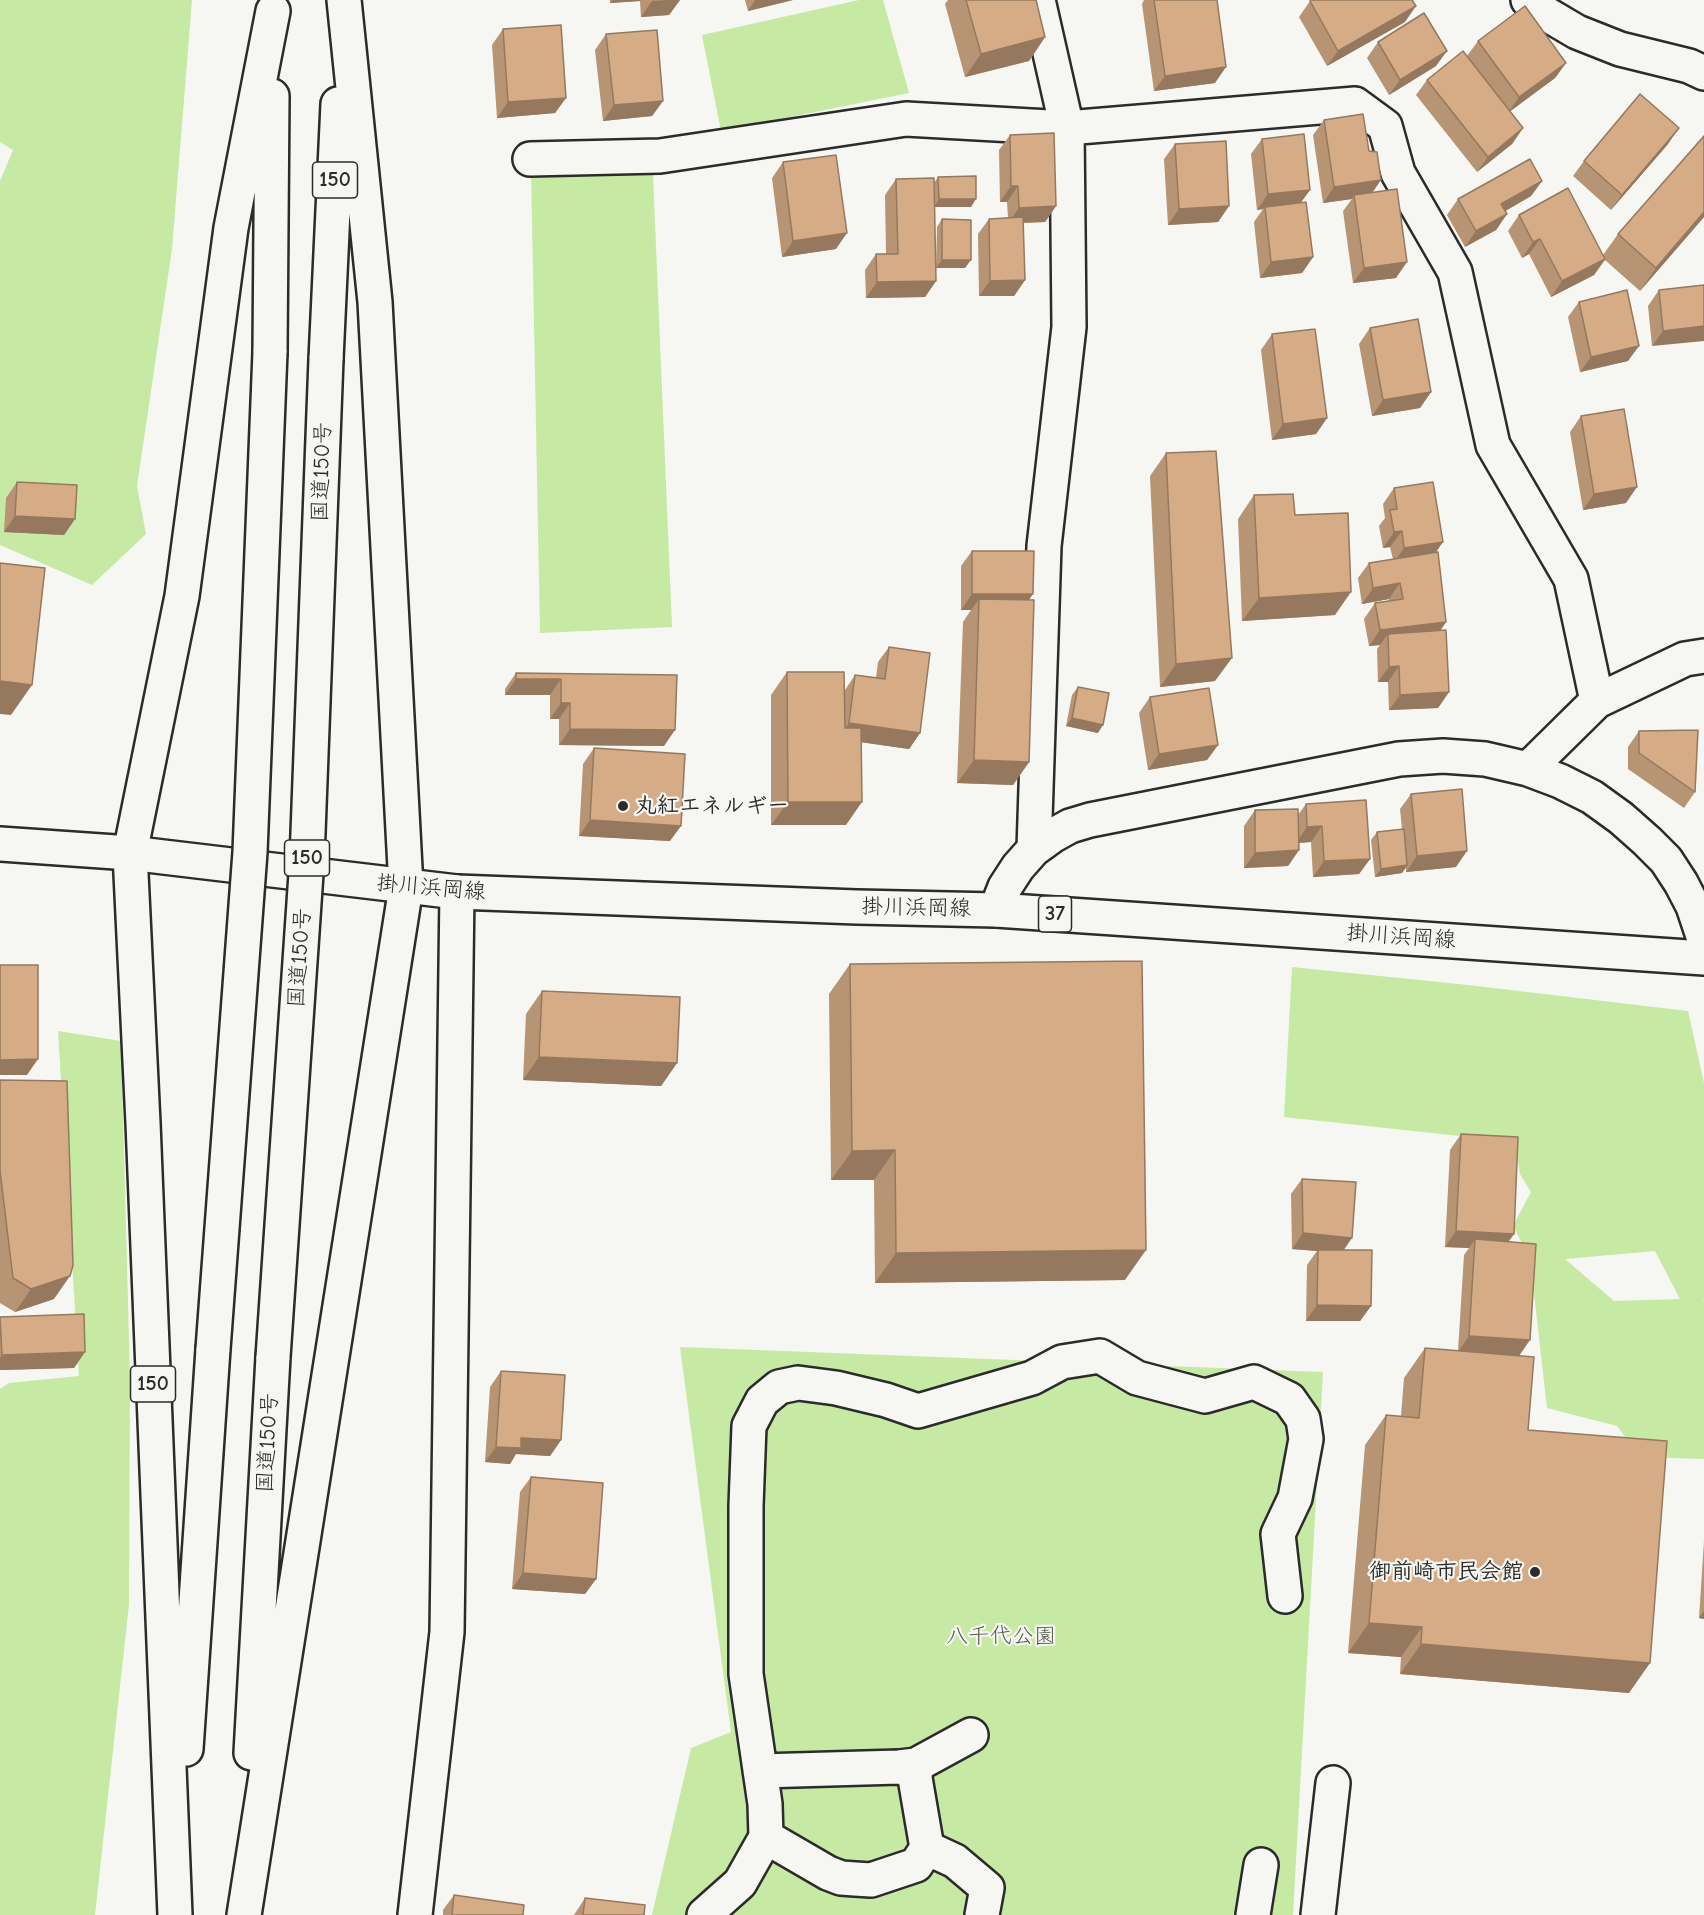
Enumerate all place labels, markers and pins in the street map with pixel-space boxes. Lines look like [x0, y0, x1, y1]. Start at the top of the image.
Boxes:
place label: 丸紅エネルギー [635, 793, 789, 819]
marker: 丸紅エネルギー [616, 799, 630, 813]
place label: 御前崎市民会館 [1369, 1559, 1523, 1585]
marker: 御前崎市民会館 [1528, 1565, 1542, 1579]

